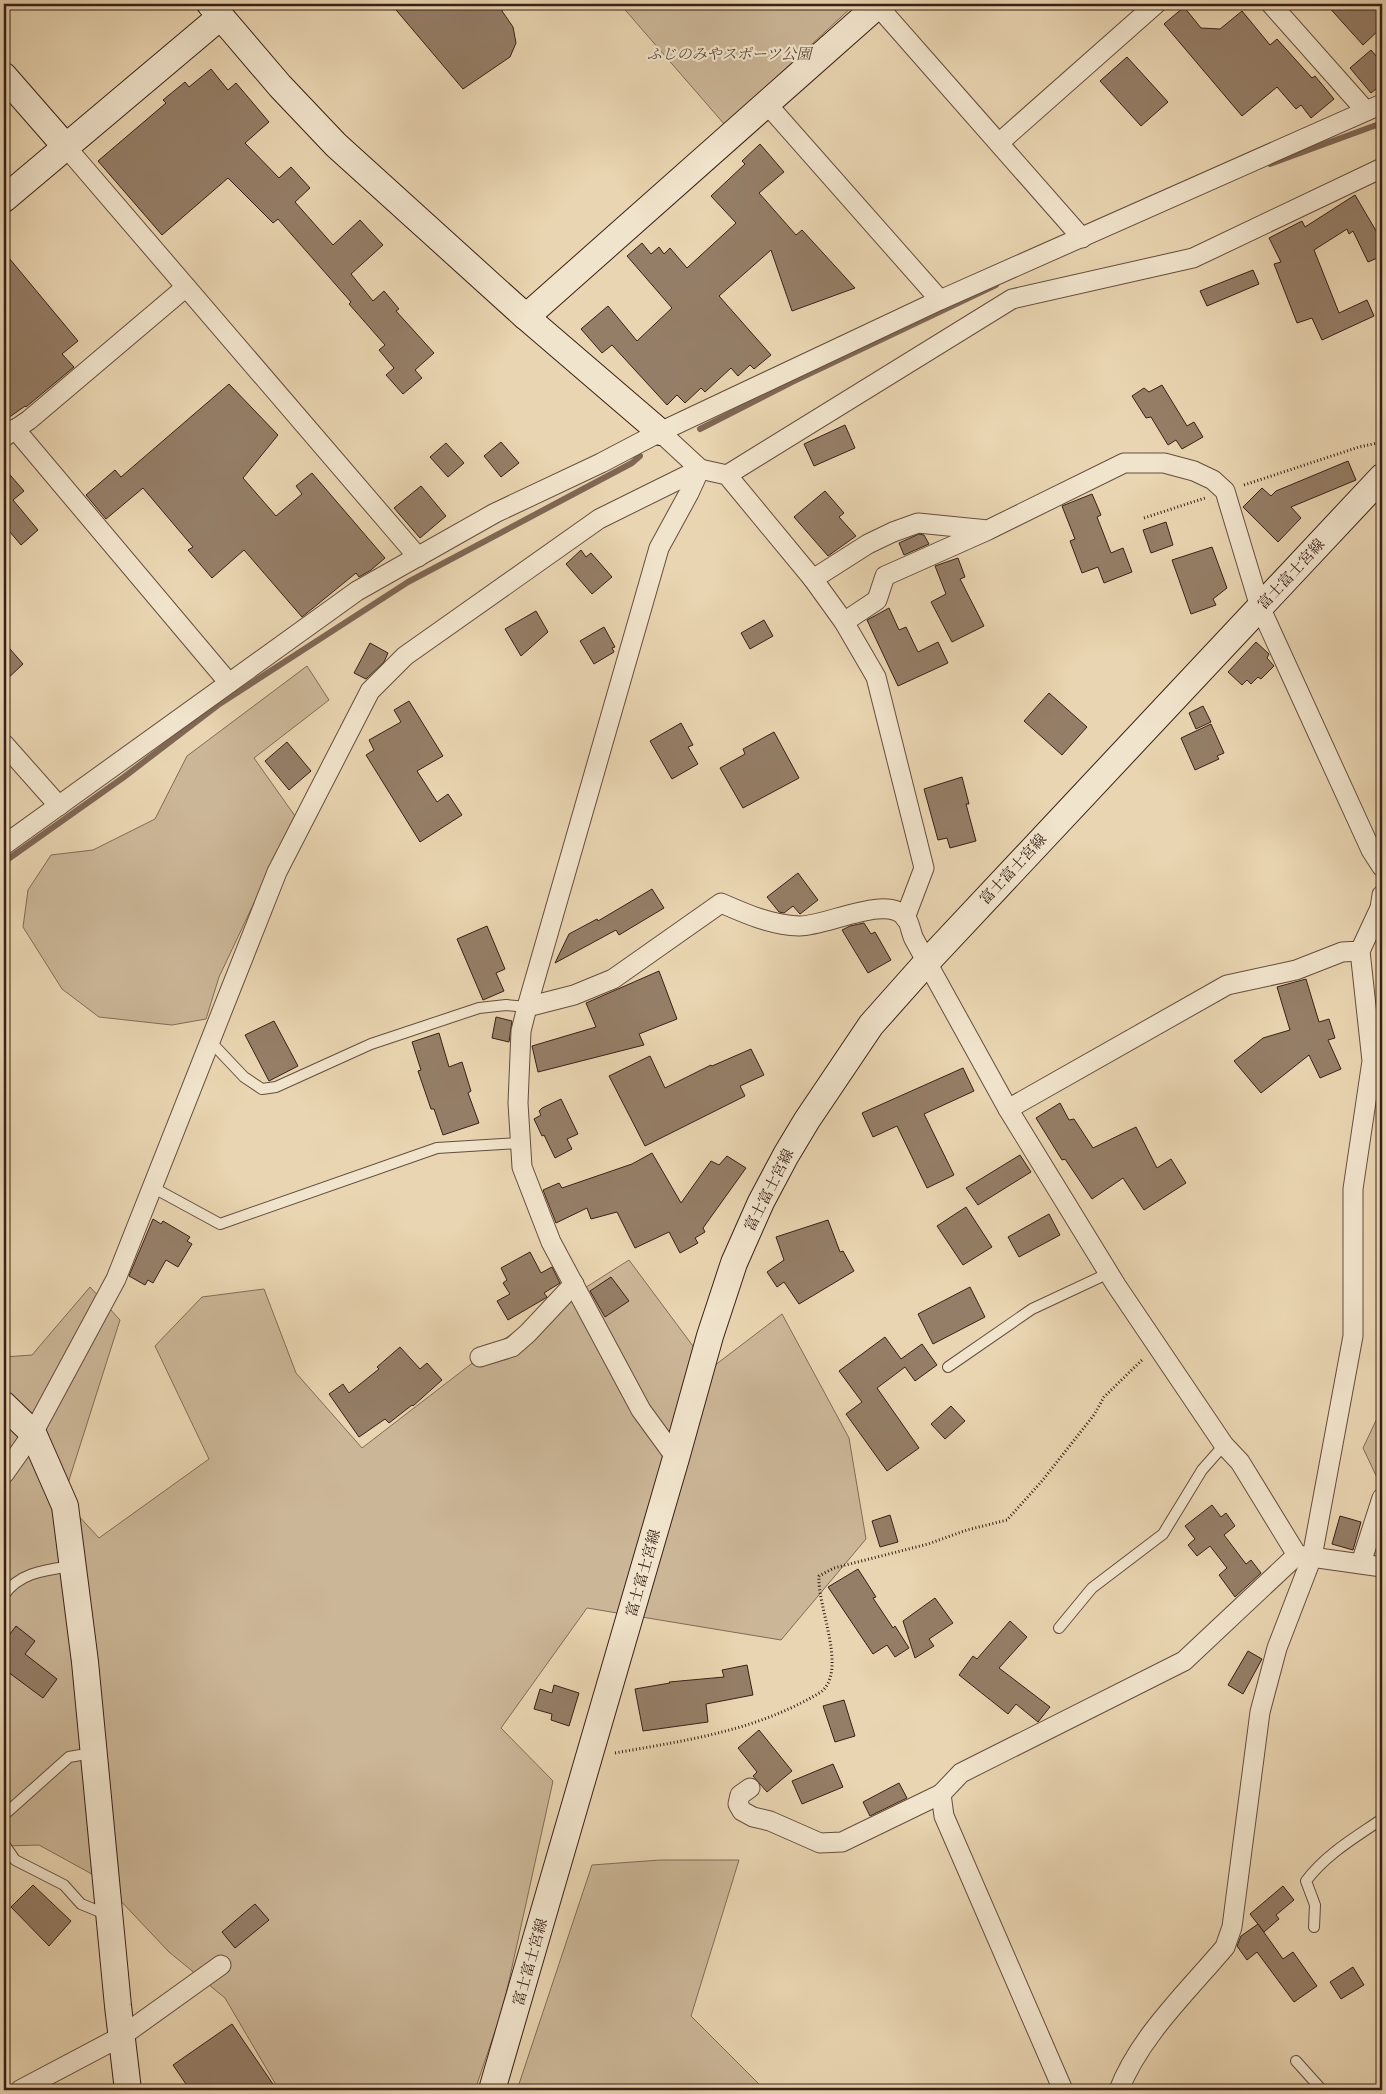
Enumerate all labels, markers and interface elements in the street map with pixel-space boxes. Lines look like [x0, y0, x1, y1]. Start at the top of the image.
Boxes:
park label: ふじのみやスポーツ公園 [647, 45, 814, 63]
street label: 富士富士宮線 [1254, 535, 1328, 613]
street label: 富士富士宮線 [976, 830, 1050, 908]
street label: 富士富士宮線 [741, 1146, 797, 1234]
street label: 富士富士宮線 [622, 1527, 664, 1619]
street label: 富士富士宮線 [509, 1916, 551, 2008]

